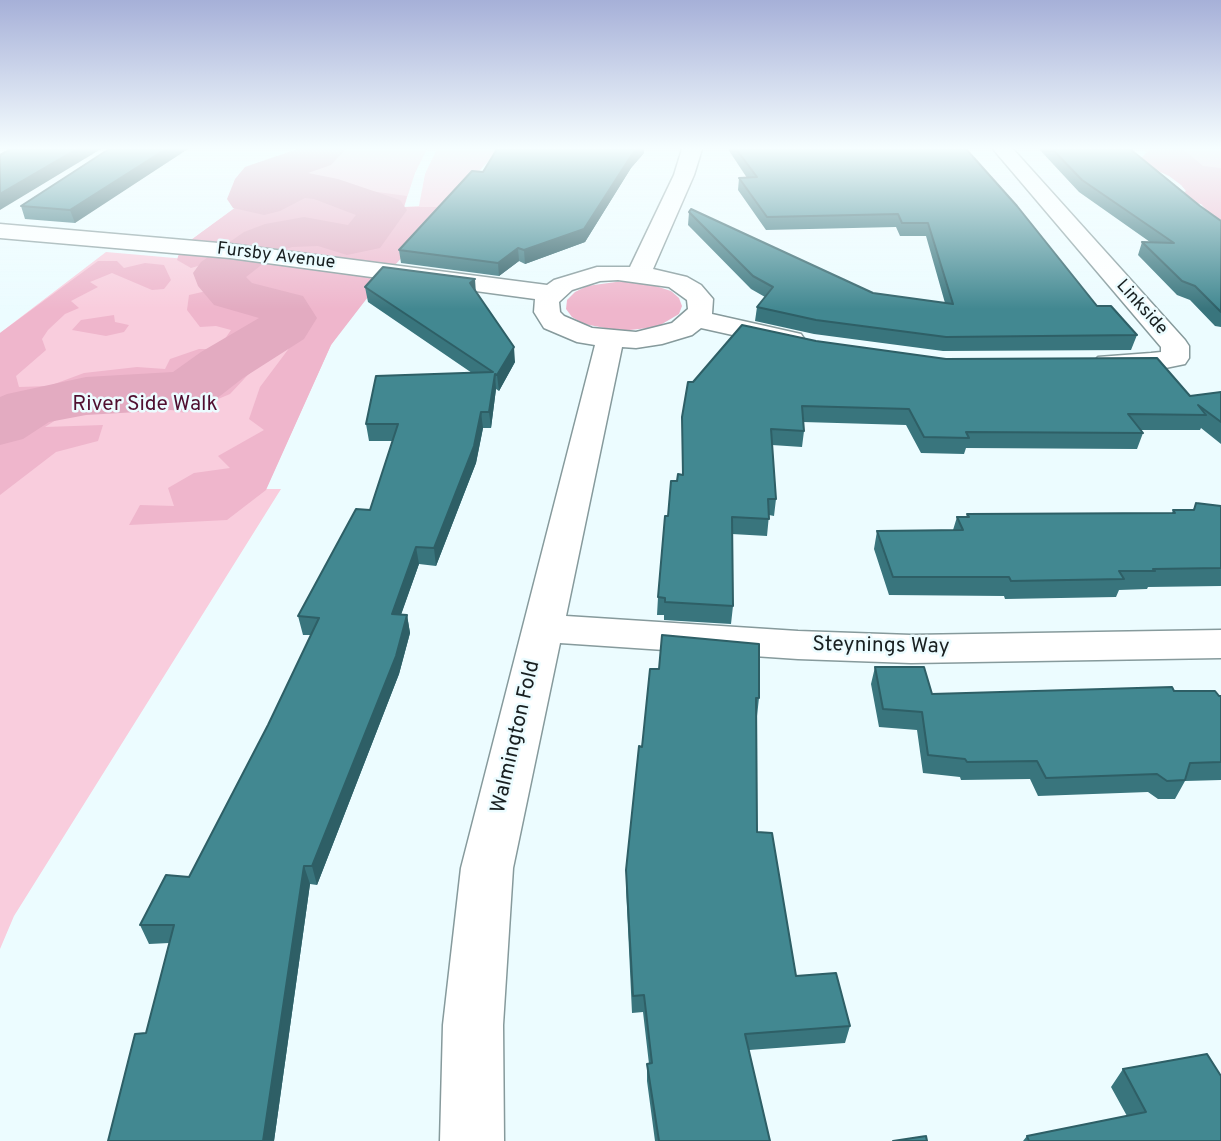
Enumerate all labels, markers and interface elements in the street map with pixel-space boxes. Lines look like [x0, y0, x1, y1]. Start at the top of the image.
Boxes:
street label: Fursby Avenue [216, 239, 336, 275]
street label: Linkside [1111, 276, 1171, 340]
park label: River Side Walk [72, 393, 218, 419]
street label: Steynings Way [812, 633, 950, 661]
street label: Walmington Fold [487, 658, 547, 816]

